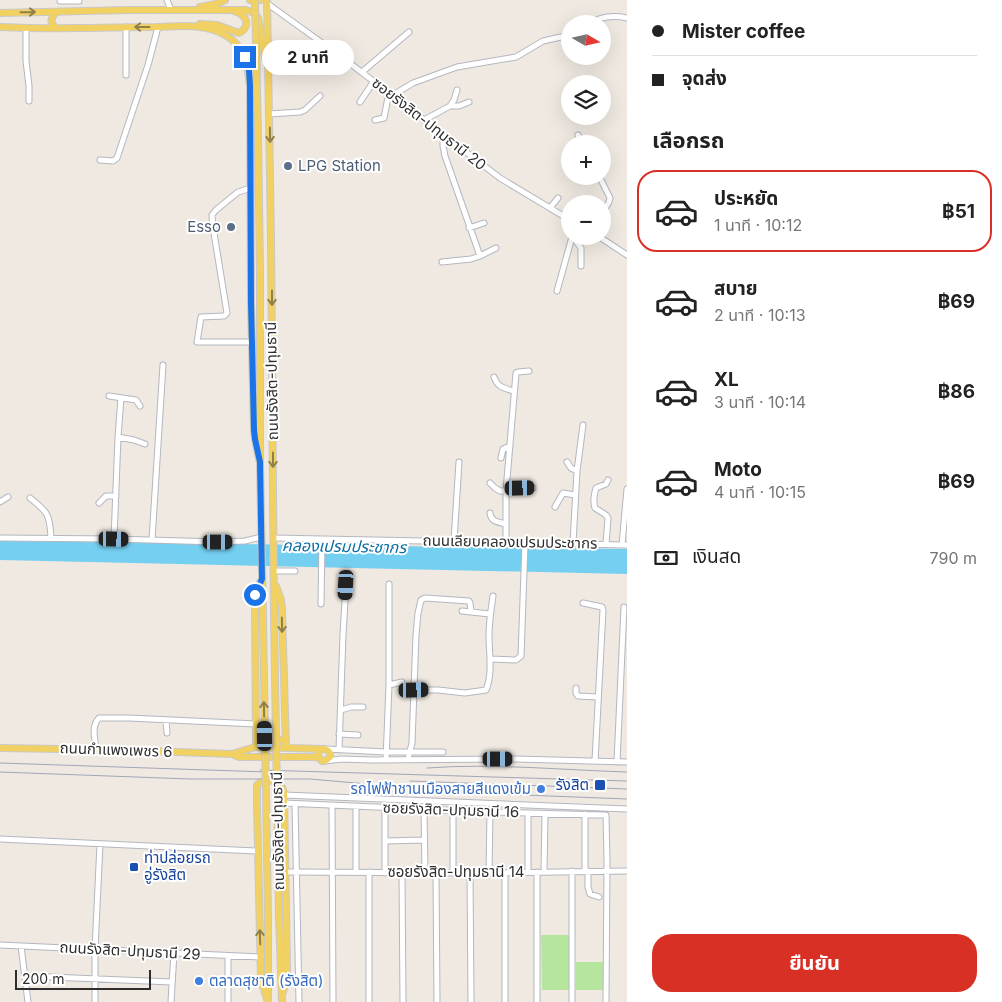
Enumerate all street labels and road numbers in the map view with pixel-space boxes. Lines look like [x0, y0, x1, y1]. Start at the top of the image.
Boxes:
street label: ซอยรังสิต-ปทุมธานี 20 [368, 73, 490, 174]
street label: ถนนรังสิต-ปทุมธานี [261, 322, 282, 441]
street label: ถนนเลียบคลองเปรมประชากร [423, 530, 597, 553]
street label: ถนนกำแพงเพชร 6 [59, 738, 173, 761]
street label: ถนนรังสิต-ปทุมธานี [267, 772, 288, 891]
street label: ซอยรังสิต-ปทุมธานี 16 [382, 798, 520, 821]
street label: ซอยรังสิต-ปทุมธานี 14 [387, 862, 525, 881]
street label: ถนนรังสิต-ปทุมธานี 29 [59, 937, 201, 964]

